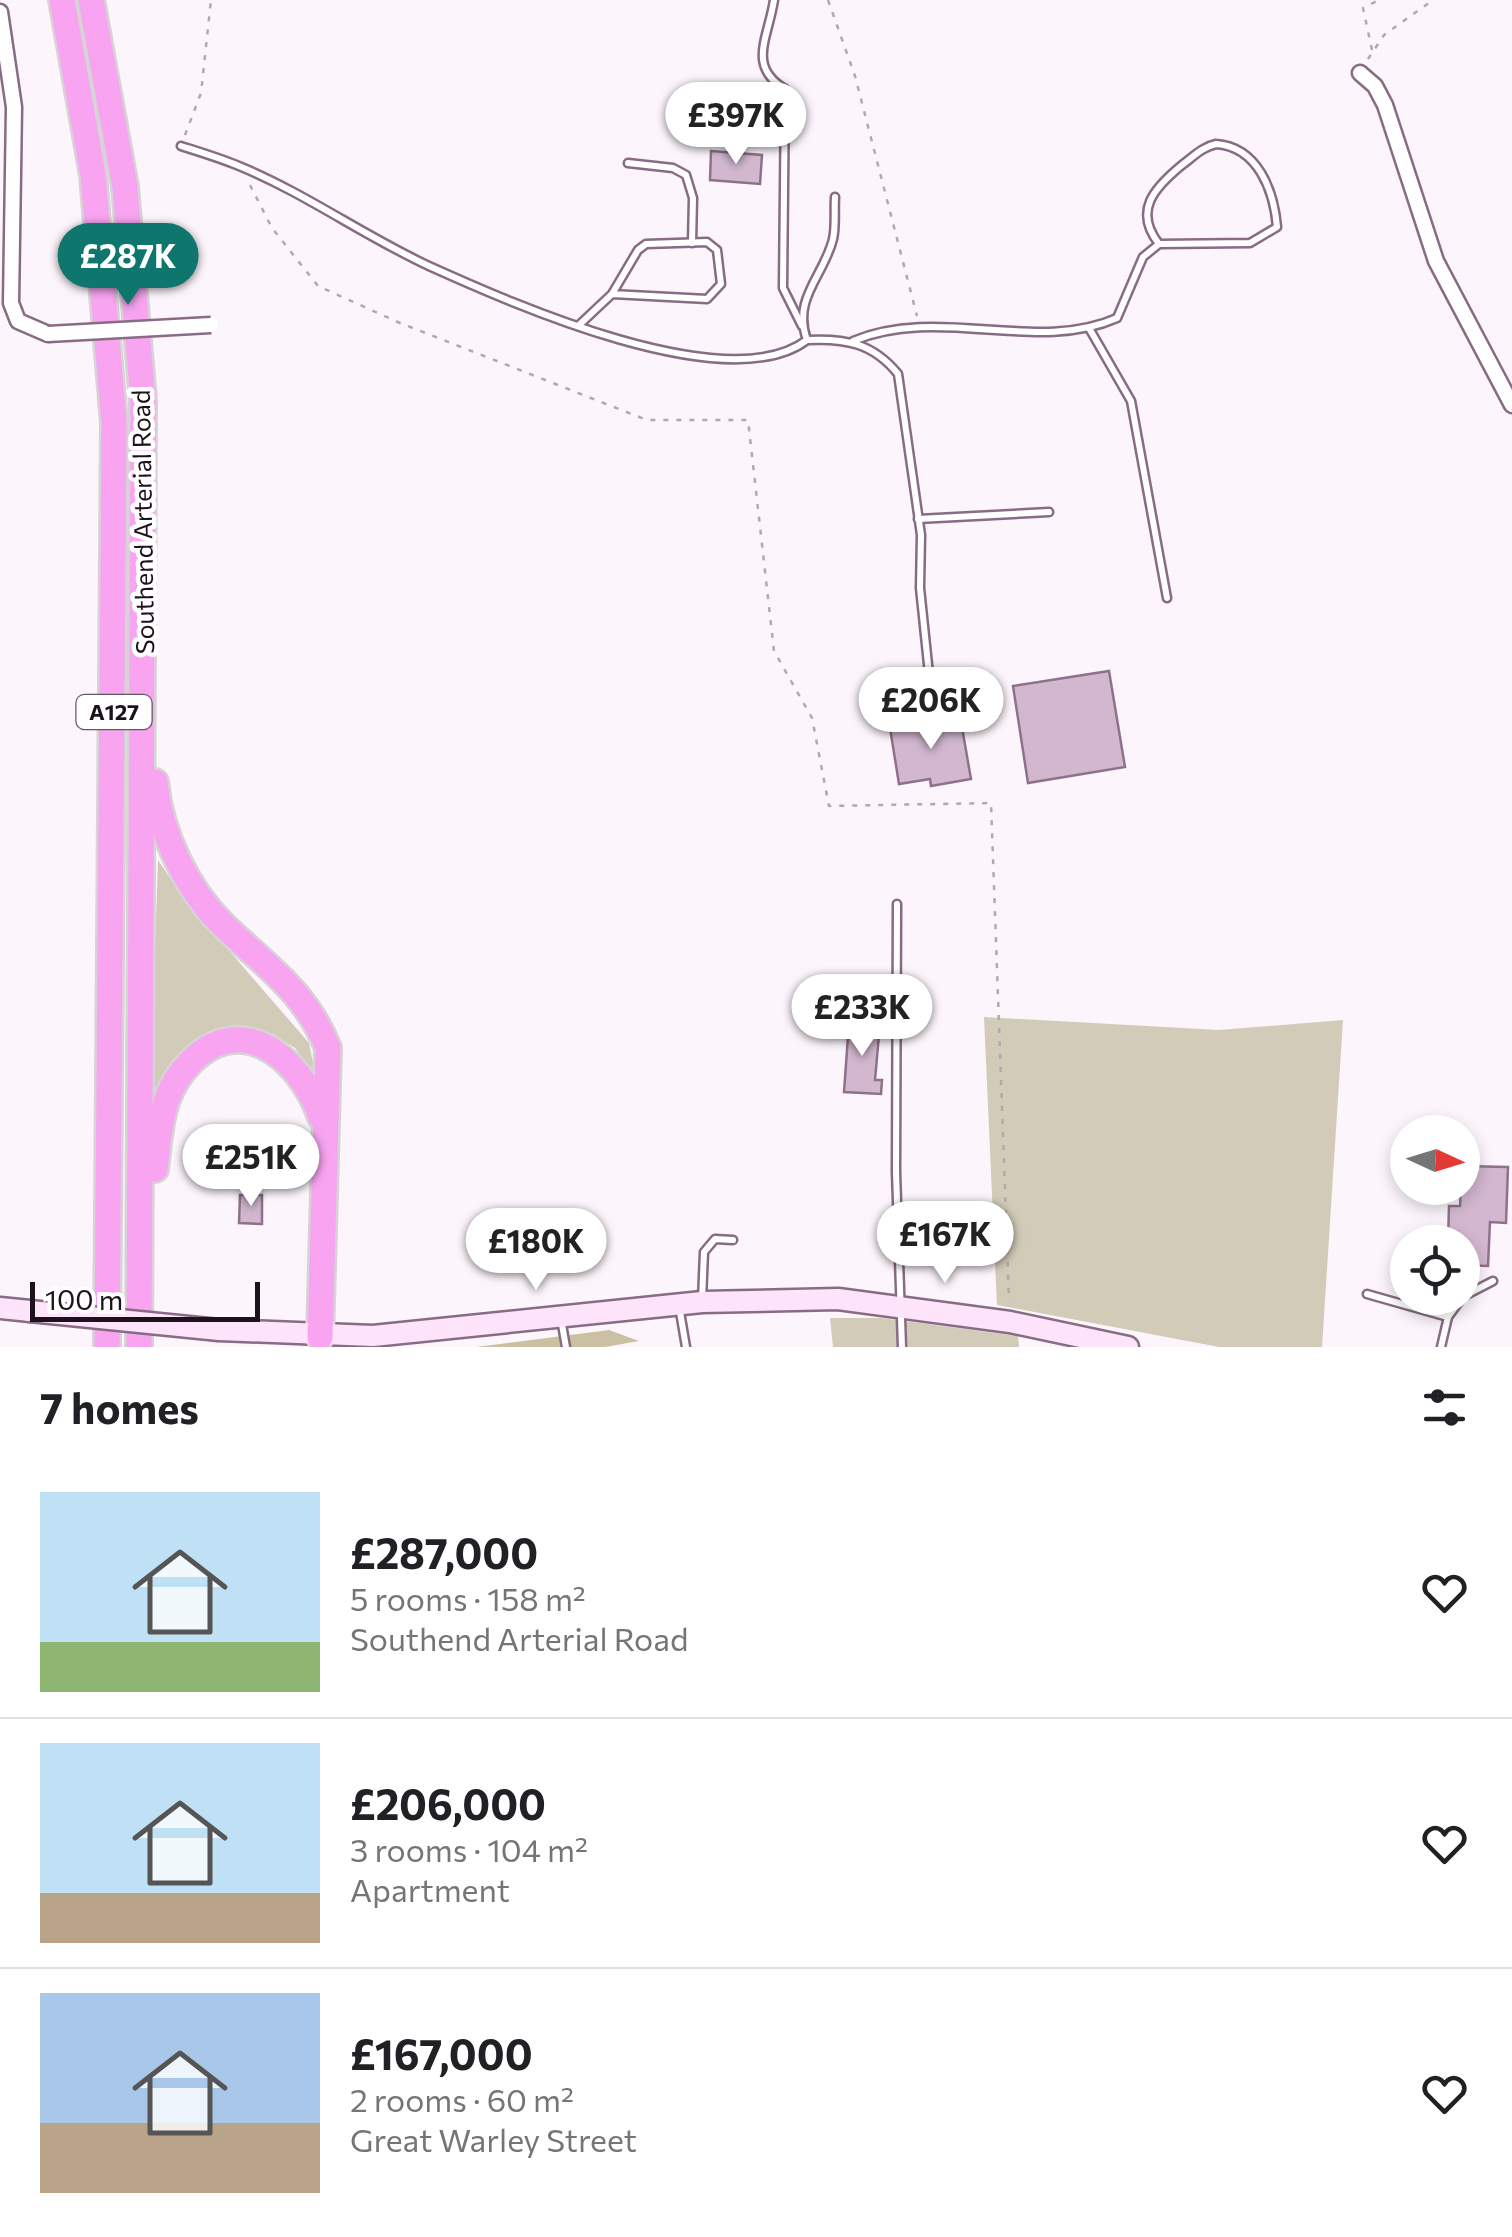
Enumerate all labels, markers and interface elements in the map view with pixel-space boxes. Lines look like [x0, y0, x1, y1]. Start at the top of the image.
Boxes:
pin: £397K [666, 82, 806, 167]
text: £397K [687, 94, 785, 134]
pin: £287K [58, 223, 198, 308]
text: £287K [80, 235, 176, 275]
street label: Southend Arterial Road [125, 390, 159, 654]
pin: £206K [861, 667, 1001, 752]
text: £206K [881, 679, 981, 719]
road number: A127 [76, 695, 152, 729]
pin: £233K [792, 974, 932, 1059]
text: £233K [813, 986, 911, 1026]
north arrow [1390, 1115, 1480, 1205]
map controls [1390, 1115, 1480, 1315]
pin: £251K [181, 1124, 321, 1209]
text: £251K [204, 1136, 298, 1176]
pin: £167K [875, 1201, 1015, 1286]
pin: £180K [466, 1208, 606, 1293]
text: £167K [899, 1213, 991, 1253]
text: £180K [488, 1220, 584, 1260]
button: locate [1390, 1225, 1480, 1315]
scale bar [30, 1277, 260, 1322]
text: 100 m [45, 1282, 123, 1316]
icon: filters [1417, 1380, 1472, 1435]
text: 7 homes [40, 1381, 199, 1433]
text: £287,000 [350, 1526, 538, 1578]
icon: home [120, 1532, 240, 1652]
icon: heart [1417, 1565, 1472, 1620]
text: 5 rooms · 158 m² [350, 1578, 586, 1618]
text: Southend Arterial Road [350, 1618, 688, 1658]
text: £206,000 [350, 1777, 546, 1829]
icon: home [120, 1783, 240, 1903]
icon: heart [1417, 1816, 1472, 1871]
text: 3 rooms · 104 m² [350, 1829, 588, 1869]
text: Apartment [350, 1869, 510, 1909]
text: £167,000 [350, 2027, 533, 2079]
icon: home [120, 2033, 240, 2153]
icon: heart [1417, 2066, 1472, 2121]
text: 2 rooms · 60 m² [350, 2079, 574, 2119]
text: Great Warley Street [350, 2119, 637, 2159]

